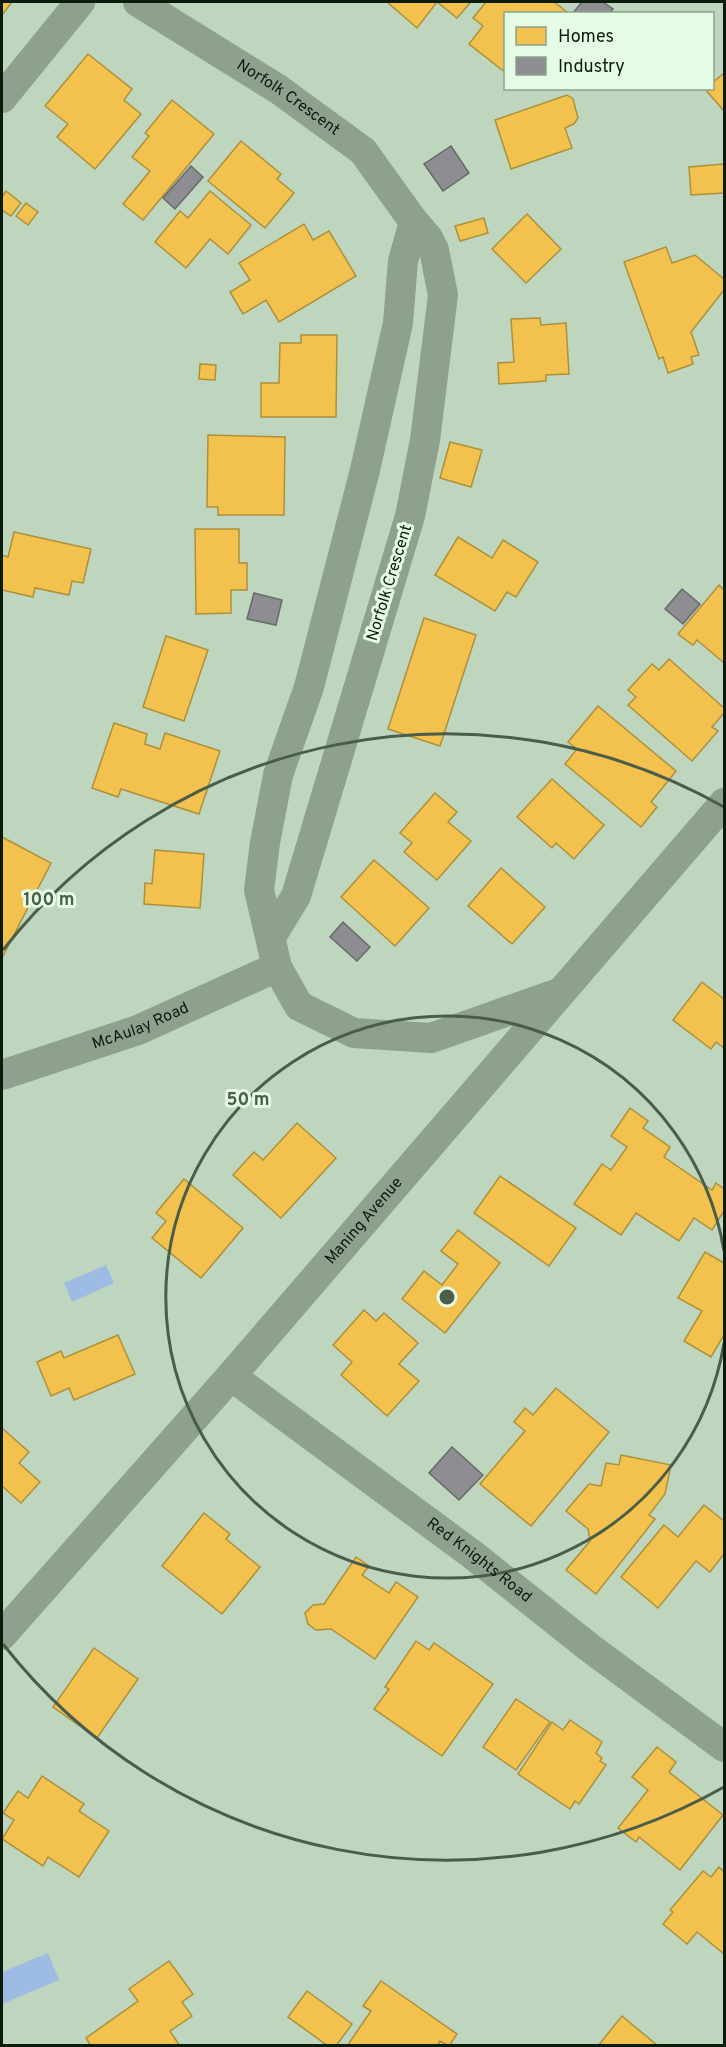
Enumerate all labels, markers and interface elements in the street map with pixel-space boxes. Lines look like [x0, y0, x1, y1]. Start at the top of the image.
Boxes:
legend [504, 12, 714, 90]
text: Homes [558, 26, 614, 49]
street label: Norfolk Crescent [233, 56, 343, 140]
text: Industry [558, 56, 625, 79]
street label: Norfolk Crescent [363, 522, 417, 644]
text: 100 m [23, 889, 75, 912]
street label: McAulay Road [90, 998, 192, 1054]
text: 50 m [226, 1089, 270, 1112]
street label: Maning Avenue [321, 1173, 407, 1269]
centre of rings [437, 1287, 457, 1307]
street label: Red Knights Road [422, 1514, 535, 1608]

